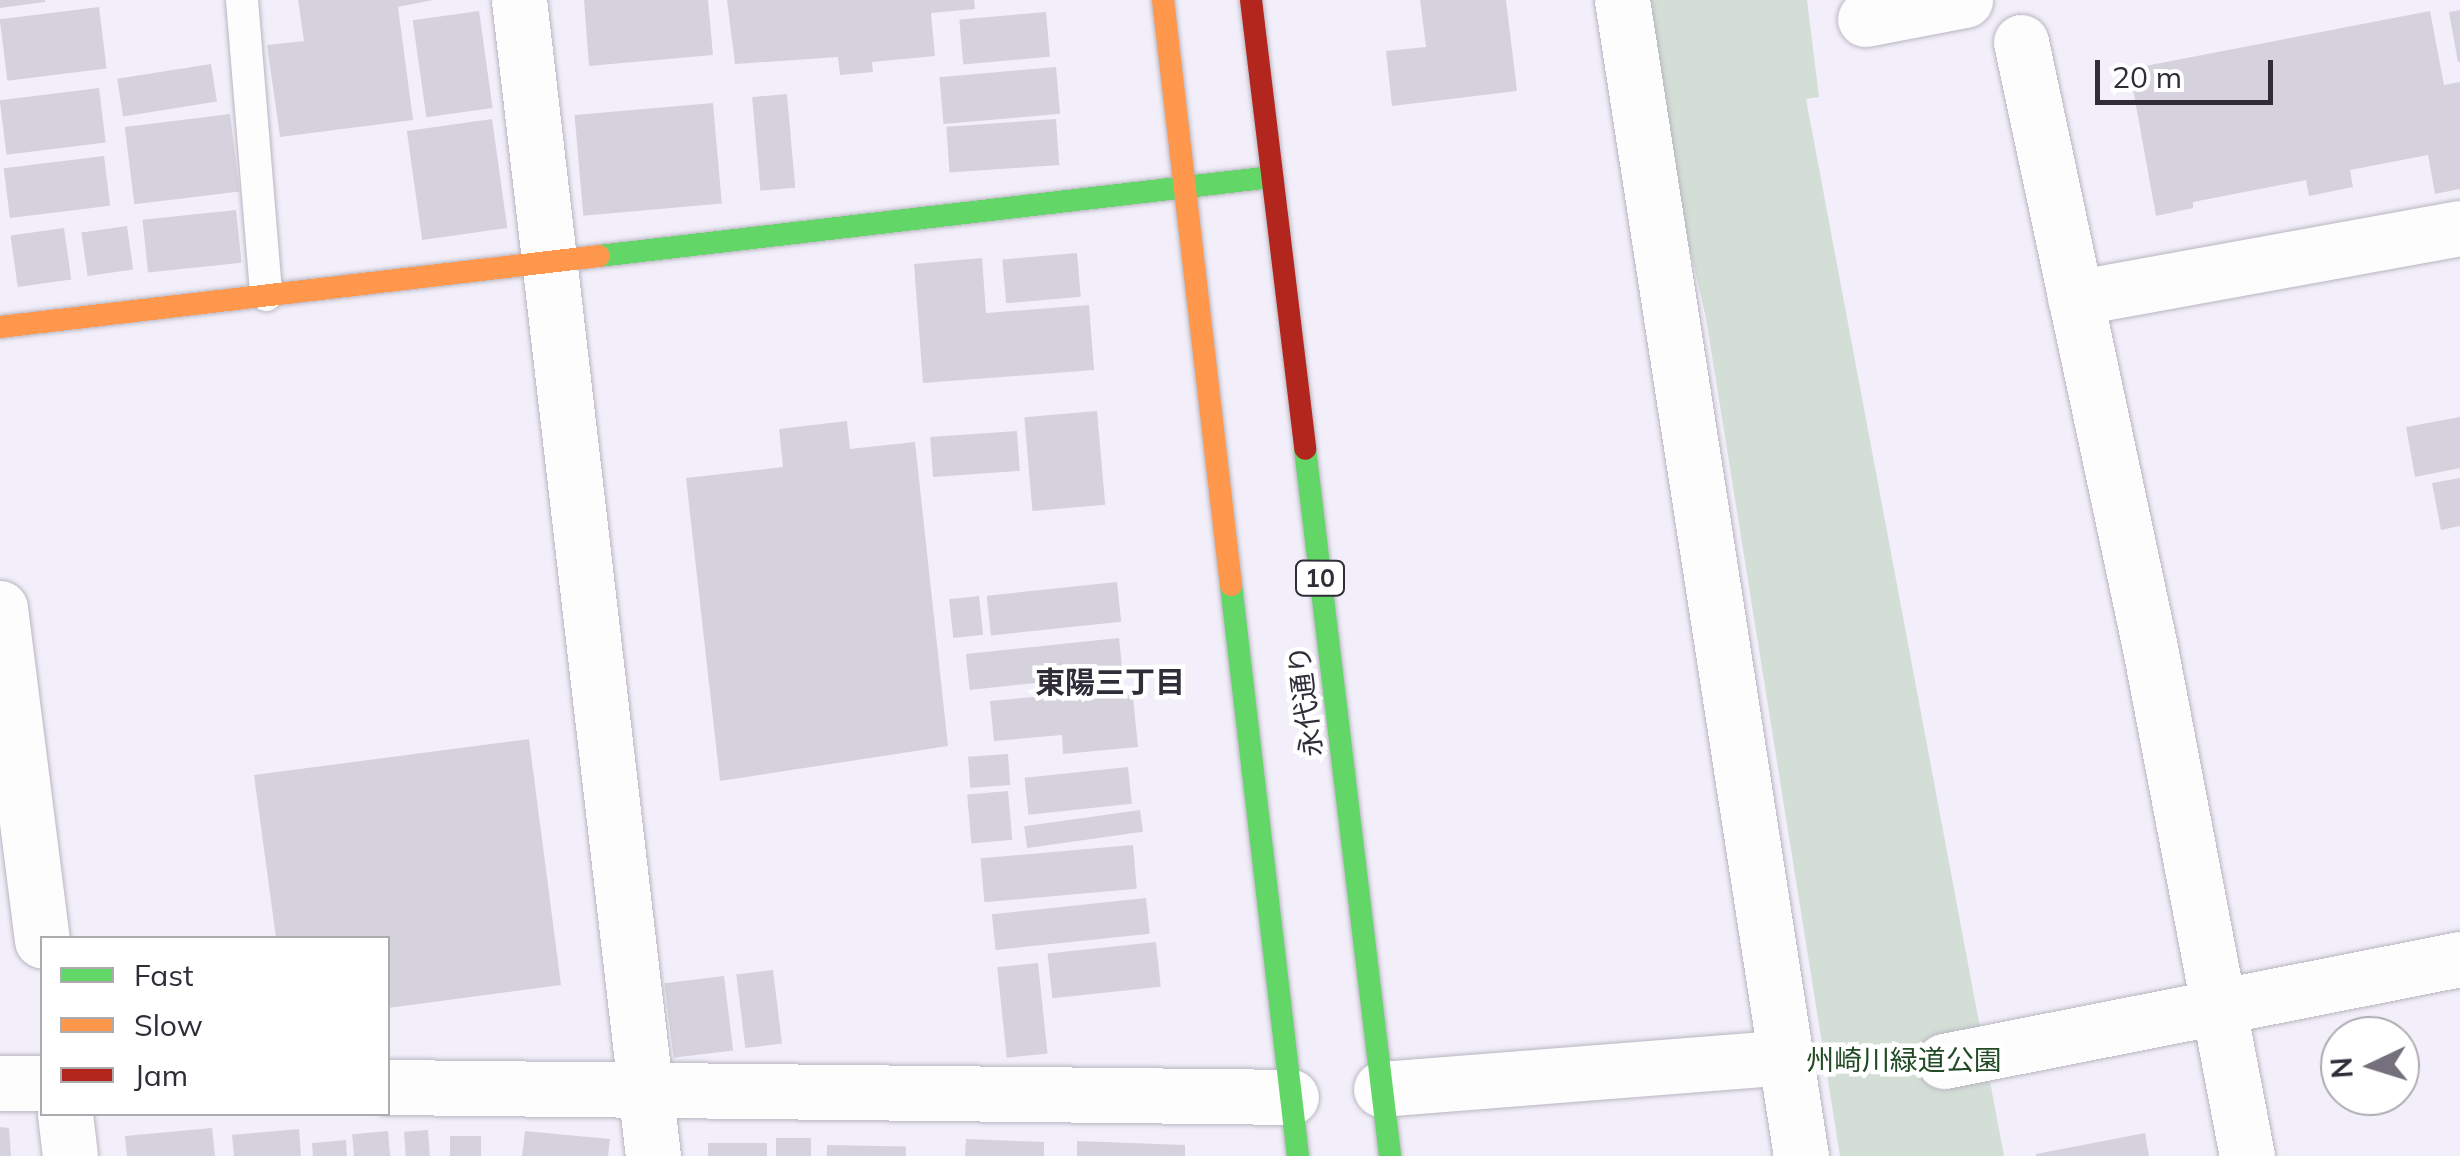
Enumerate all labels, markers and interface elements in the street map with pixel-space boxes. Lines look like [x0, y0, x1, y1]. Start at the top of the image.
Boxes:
scale bar [2100, 40, 2278, 102]
text: 20 m [2112, 58, 2182, 96]
road number: 10 [1295, 558, 1345, 598]
street label: 永代通り [1282, 643, 1328, 759]
district label: 東陽三丁目 [1035, 664, 1185, 700]
legend [40, 936, 390, 1116]
text: Fast [134, 956, 194, 994]
text: Slow [134, 1006, 203, 1044]
north arrow [2320, 1016, 2420, 1116]
park label: 州崎川緑道公園 [1806, 1043, 2002, 1077]
text: Jam [134, 1056, 188, 1094]
text: N [2323, 1056, 2360, 1080]

